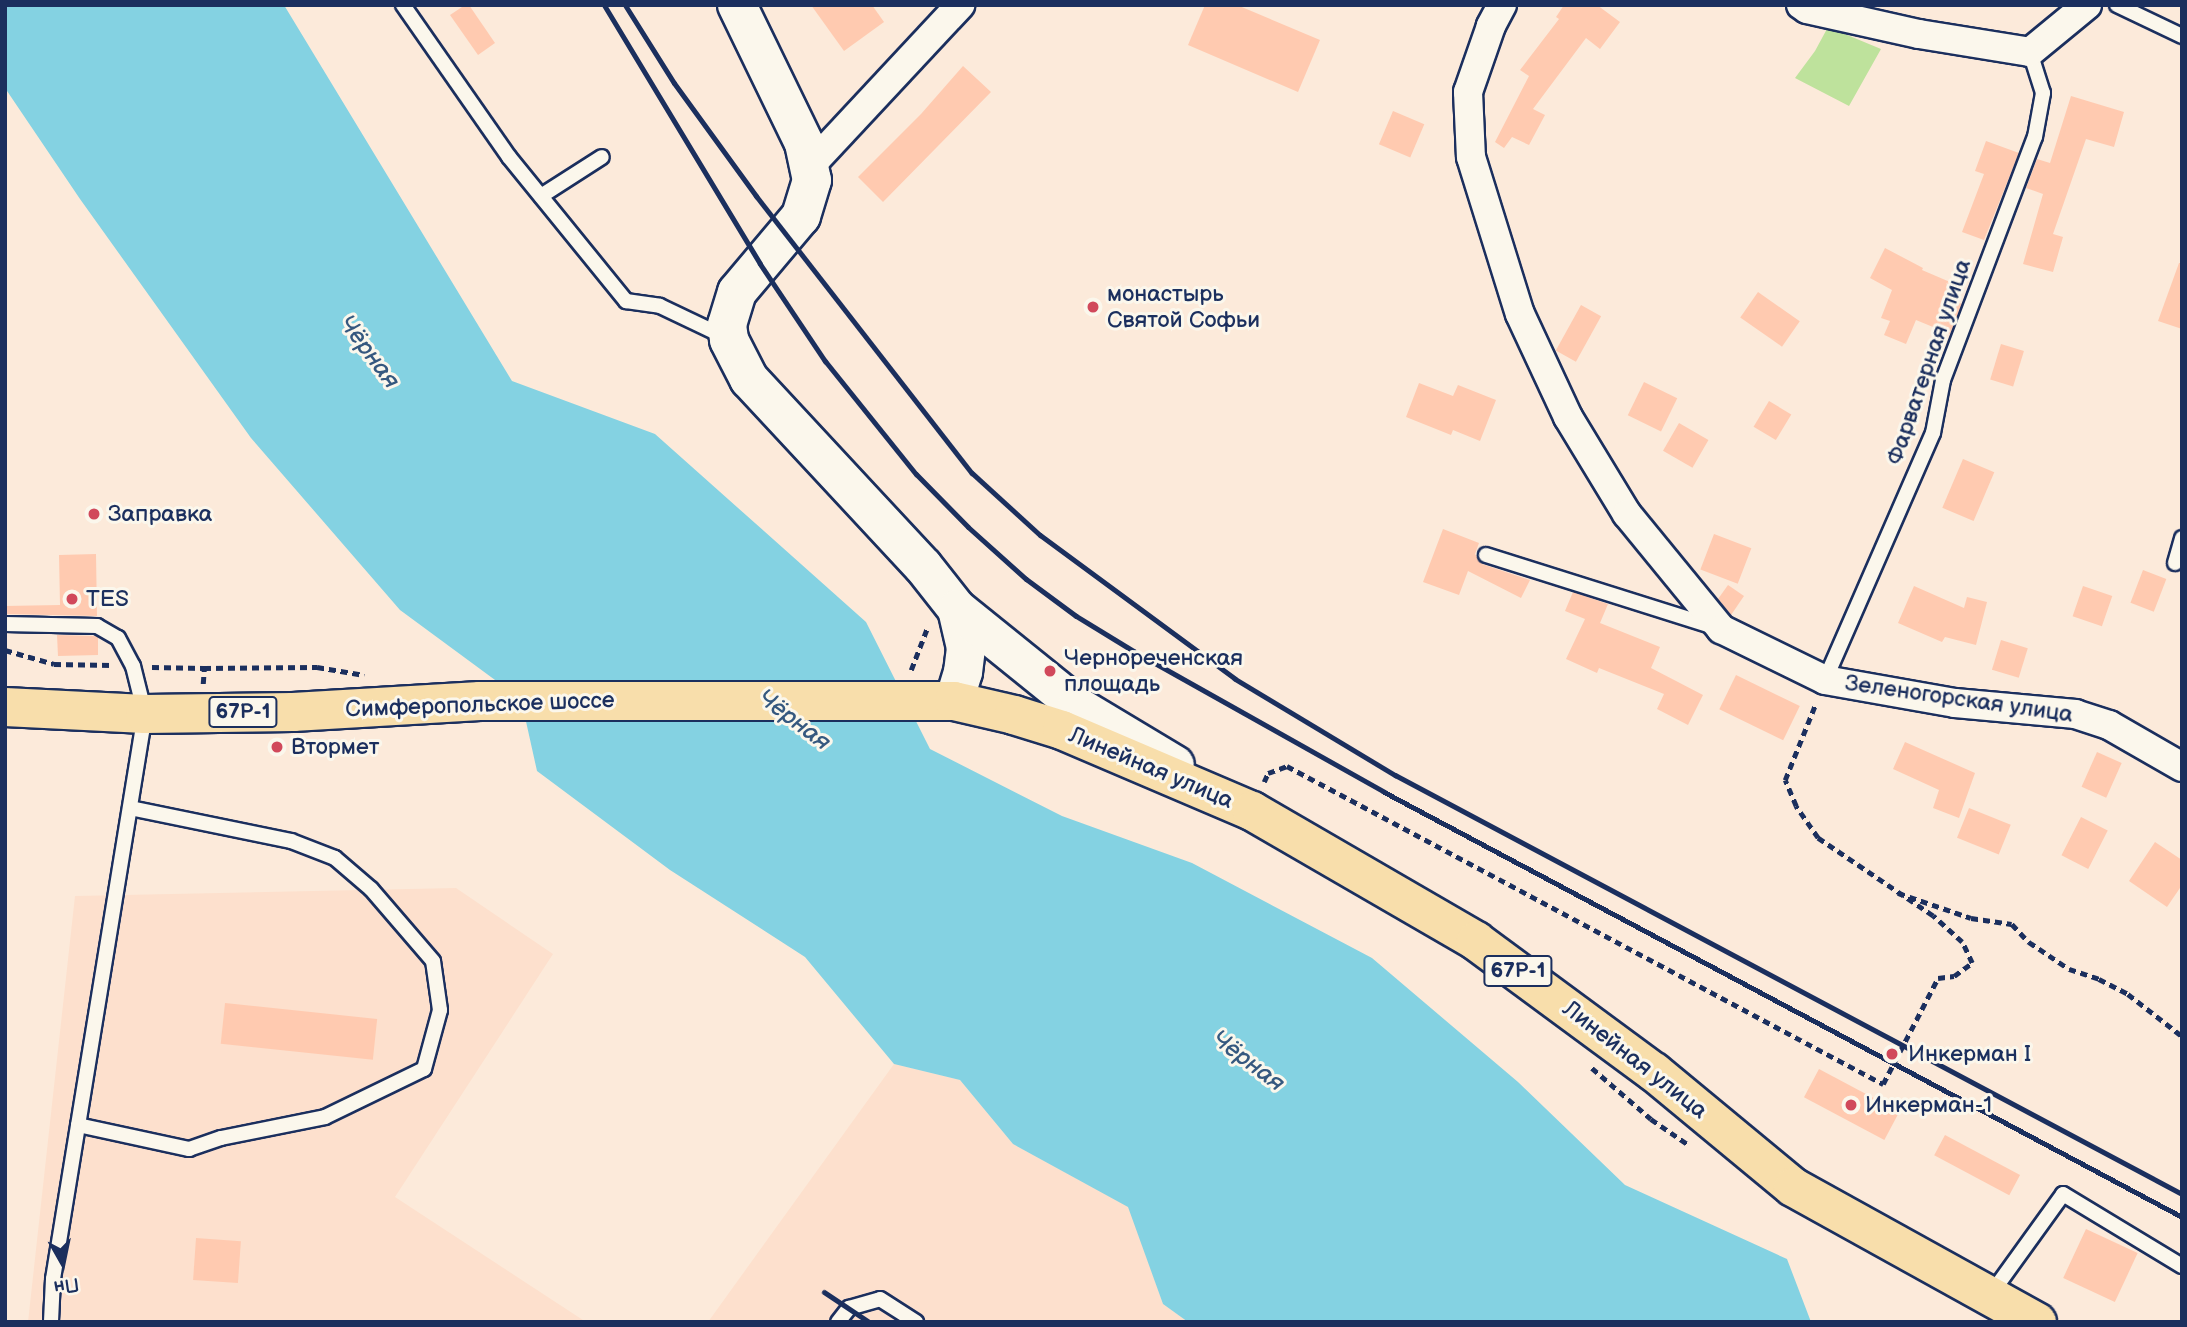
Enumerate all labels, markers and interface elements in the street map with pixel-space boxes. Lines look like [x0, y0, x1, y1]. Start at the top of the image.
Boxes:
street label: Фарватерная улица [1881, 256, 1977, 468]
place label: монастырь Святой Софьи [1107, 280, 1260, 334]
marker: монастырь Святой Софьи [1085, 299, 1101, 315]
water label: Чёрная [332, 310, 406, 394]
place label: Заправка [108, 500, 212, 528]
marker: Заправка [86, 506, 102, 522]
place label: TES [86, 585, 129, 613]
marker: TES [64, 591, 80, 607]
place label: Чернореченская площадь [1064, 644, 1243, 698]
marker: Чернореченская площадь [1042, 663, 1058, 679]
street label: Зеленогорская улица [1843, 669, 2075, 729]
water label: Чёрная [752, 683, 836, 757]
street label: Симферопольское шоссе [345, 687, 615, 723]
road number: 67Р-1 [208, 694, 278, 730]
street label: Линейная улица [1065, 721, 1237, 815]
place label: Втормет [291, 733, 379, 761]
marker: Втормет [269, 739, 285, 755]
road number: 67Р-1 [1483, 954, 1553, 988]
street label: Линейная улица [1557, 995, 1713, 1125]
water label: Чёрная [1206, 1024, 1290, 1098]
place label: Инкерман I [1908, 1040, 2031, 1068]
marker: Инкерман I [1882, 1044, 1902, 1064]
place label: Инкерман-1 [1865, 1091, 1992, 1119]
marker: Инкерман-1 [1843, 1097, 1859, 1113]
north arrow [28, 1229, 98, 1299]
text: Пн [52, 1272, 81, 1299]

